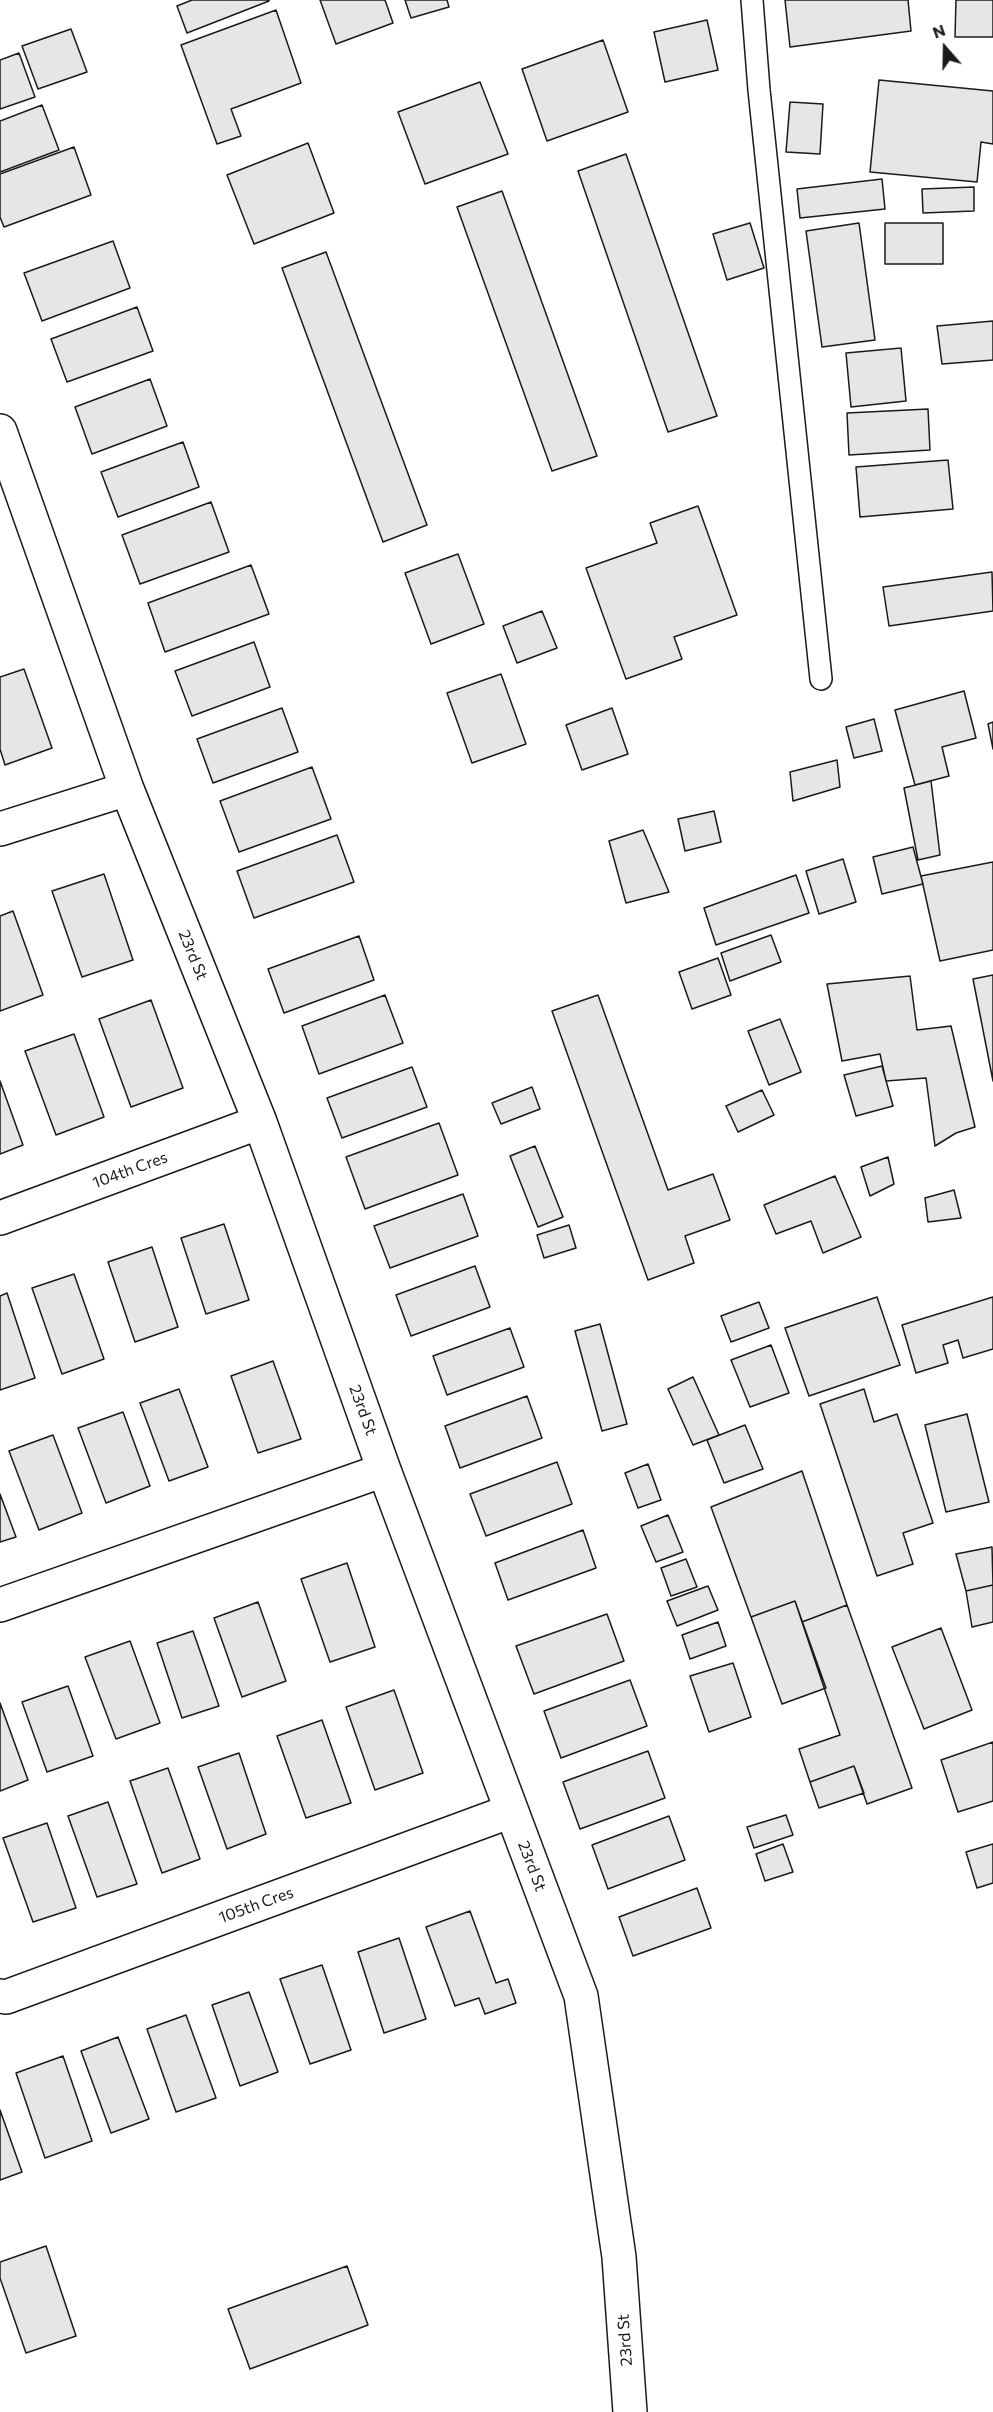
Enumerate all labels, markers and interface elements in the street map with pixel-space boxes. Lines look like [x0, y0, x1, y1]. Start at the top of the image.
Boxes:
north arrow [915, 18, 975, 78]
text: N [930, 20, 948, 42]
street label: 23rd St [174, 927, 212, 983]
street label: 104th Cres [90, 1148, 170, 1192]
street label: 23rd St [345, 1382, 381, 1438]
street label: 23rd St [514, 1838, 550, 1894]
street label: 105th Cres [216, 1883, 296, 1927]
street label: 23rd St [614, 2313, 636, 2367]

